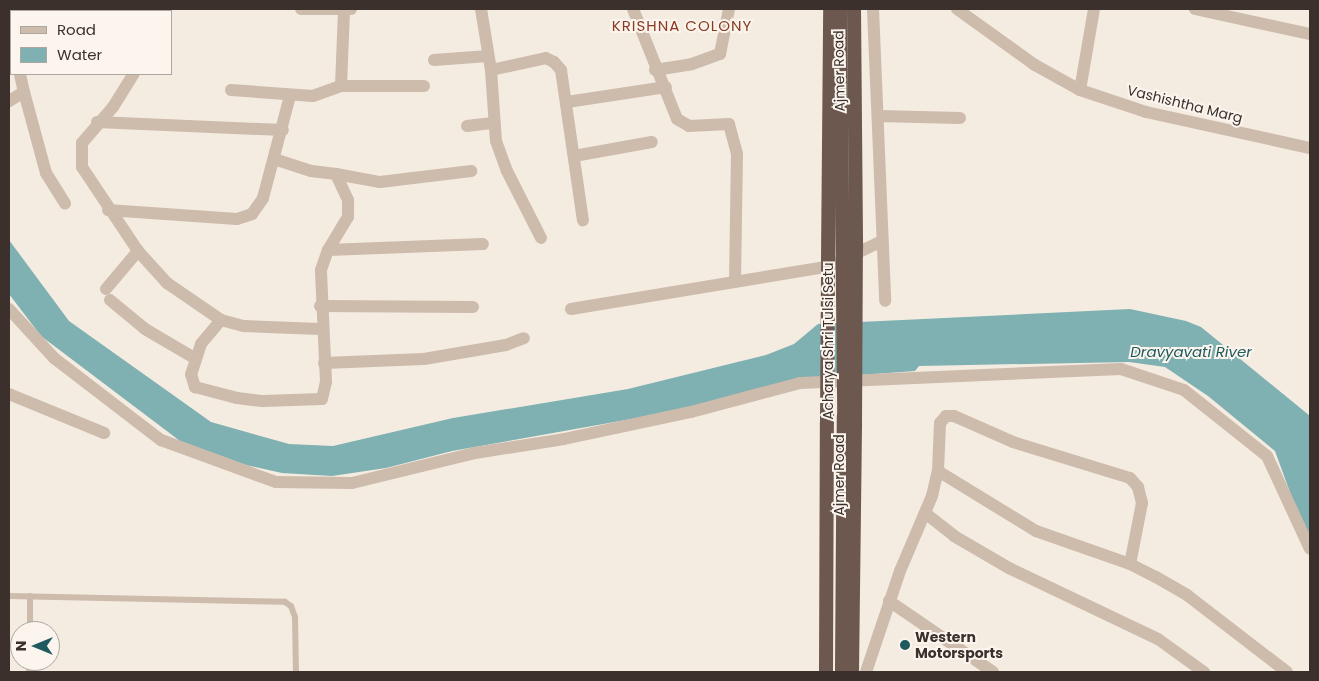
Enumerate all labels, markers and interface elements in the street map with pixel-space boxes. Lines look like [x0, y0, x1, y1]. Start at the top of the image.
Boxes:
legend [10, 10, 172, 75]
district label: KRISHNA COLONY [610, 17, 754, 35]
text: Road [57, 19, 96, 40]
street label: Ajmer Road [830, 30, 848, 112]
text: Water [57, 44, 102, 65]
street label: Vashishtha Marg [1126, 82, 1244, 126]
street label: Acharya Shri Tulsi Setu [820, 262, 836, 420]
water label: Dravyavati River [1130, 343, 1252, 361]
street label: Ajmer Road [831, 434, 847, 516]
north arrow [10, 621, 60, 671]
place label: Western Motorsports [915, 629, 1003, 662]
marker: Western Motorsports [899, 639, 911, 651]
text: N [11, 641, 31, 651]

